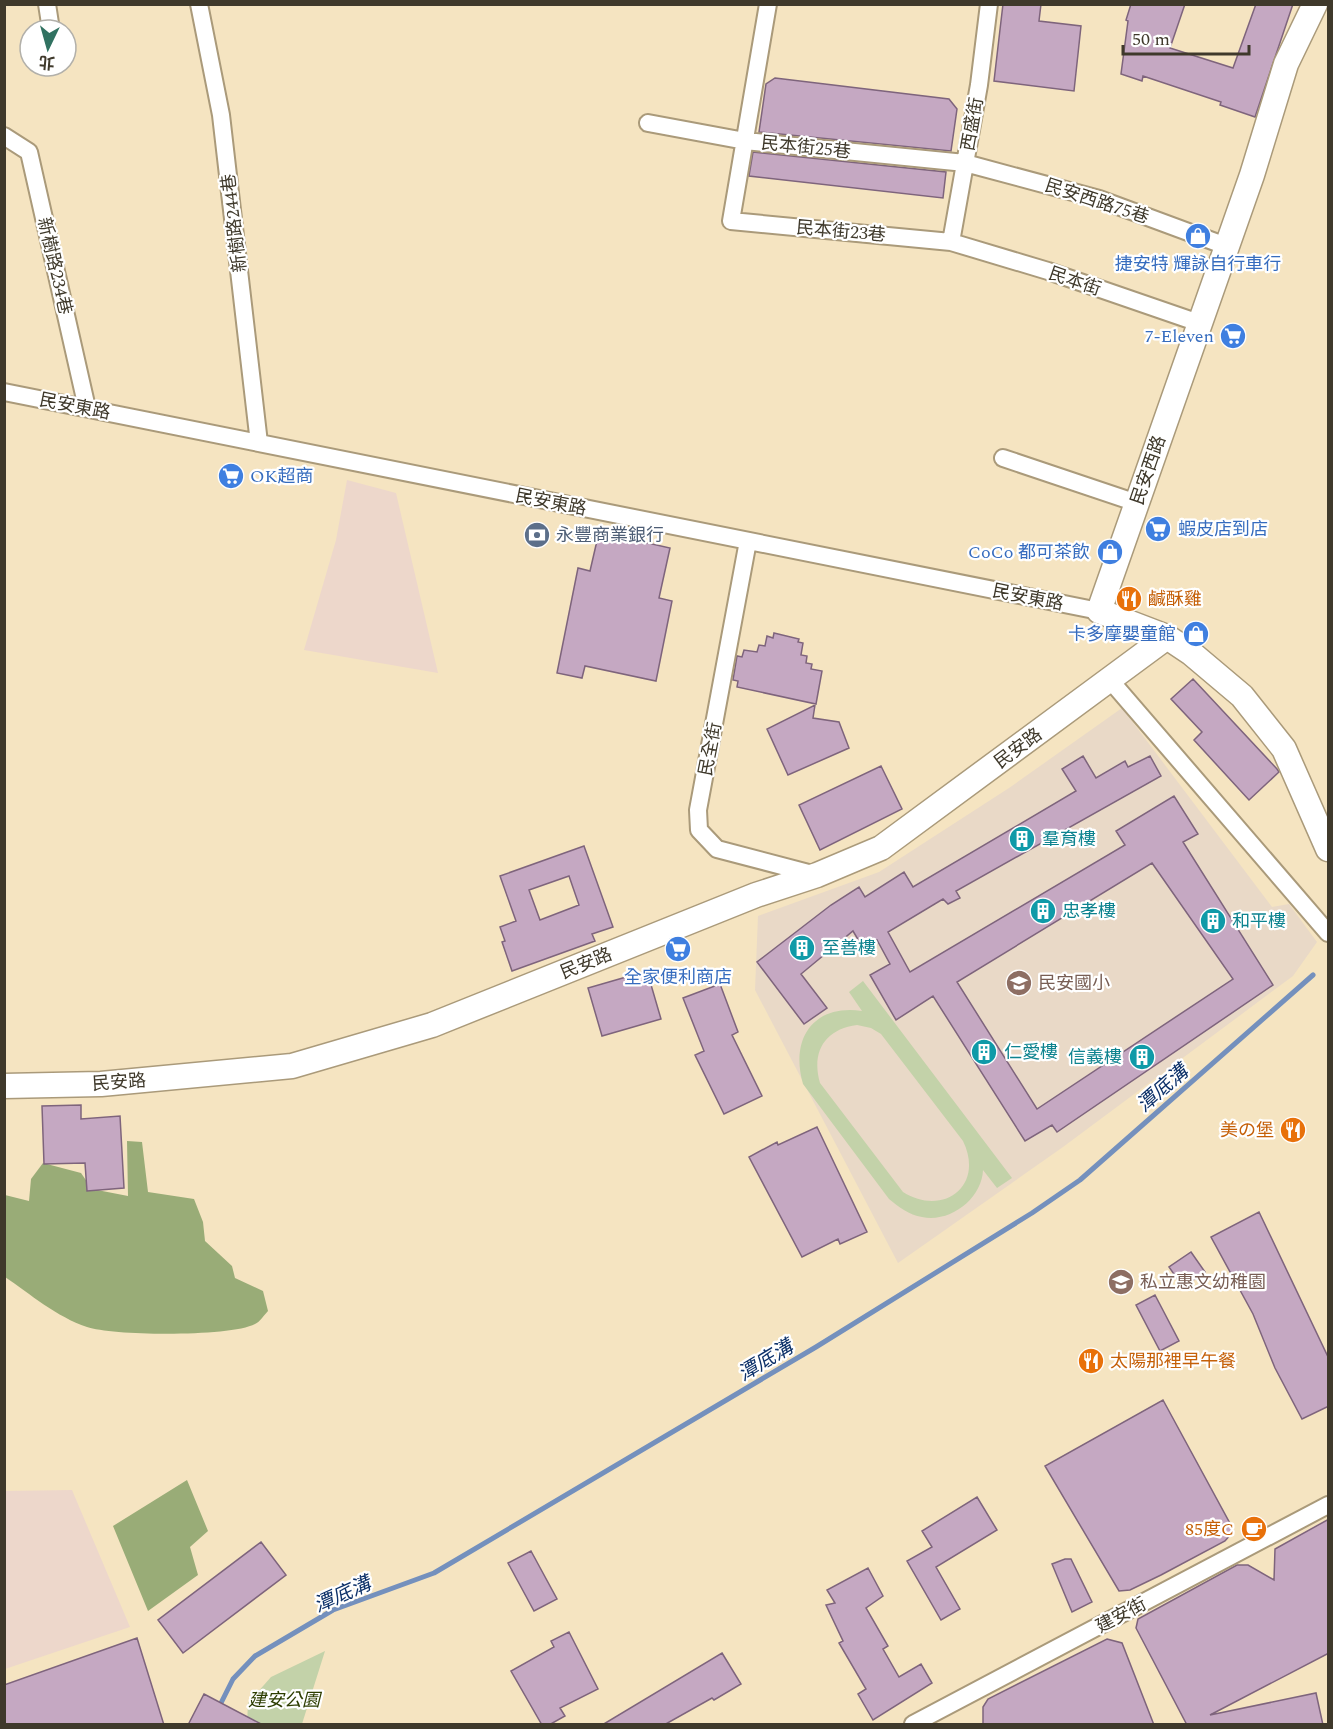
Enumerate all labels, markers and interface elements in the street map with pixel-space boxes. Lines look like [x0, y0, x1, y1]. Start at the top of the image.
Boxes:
north arrow [18, 18, 78, 78]
scale bar [1123, 18, 1249, 56]
text: 50 m [1132, 26, 1170, 53]
text: 北 [38, 49, 56, 75]
street label: 西盛街 [955, 95, 990, 153]
street label: 民本街25巷 [760, 129, 852, 166]
street label: 新樹路244巷 [215, 172, 254, 274]
street label: 民安西路75巷 [1041, 172, 1152, 231]
street label: 民本街23巷 [795, 214, 887, 249]
street label: 新樹路234巷 [30, 215, 79, 317]
shop icon: 捷安特 輝詠自行車行 [1183, 221, 1213, 251]
place label: 捷安特 輝詠自行車行 [1115, 251, 1281, 278]
street label: 民本街 [1045, 260, 1105, 303]
supermarket icon: 7-Eleven [1218, 321, 1248, 351]
place label: 7-Eleven [1145, 323, 1214, 350]
street label: 民安東路 [37, 386, 113, 427]
street label: 民安西路 [1124, 432, 1173, 509]
supermarket icon: OK超商 [216, 461, 246, 491]
place label: OK超商 [250, 463, 313, 490]
street label: 民安東路 [513, 482, 589, 523]
supermarket icon: 蝦皮店到店 [1143, 514, 1173, 544]
place label: 蝦皮店到店 [1178, 516, 1268, 543]
bank icon: 永豐商業銀行 [522, 520, 552, 550]
place label: 永豐商業銀行 [556, 522, 664, 549]
shop icon: CoCo 都可茶飲 [1095, 537, 1125, 567]
place label: CoCo 都可茶飲 [968, 539, 1090, 566]
street label: 民安東路 [990, 577, 1066, 618]
restaurant icon: 鹹酥雞 [1114, 584, 1144, 614]
place label: 鹹酥雞 [1148, 586, 1202, 613]
shop icon: 卡多摩嬰童館 [1181, 619, 1211, 649]
place label: 卡多摩嬰童館 [1068, 621, 1176, 648]
street label: 民全街 [692, 720, 729, 778]
street label: 民安路 [989, 721, 1048, 775]
building icon: 羣育樓 [1007, 824, 1037, 854]
place label: 羣育樓 [1042, 826, 1096, 853]
building icon: 忠孝樓 [1028, 896, 1058, 926]
place label: 忠孝樓 [1062, 898, 1116, 925]
building icon: 和平樓 [1198, 906, 1228, 936]
place label: 和平樓 [1232, 908, 1286, 935]
building icon: 至善樓 [787, 933, 817, 963]
supermarket icon: 全家便利商店 [663, 934, 693, 964]
place label: 至善樓 [822, 935, 876, 962]
street label: 民安路 [556, 941, 616, 986]
place label: 全家便利商店 [624, 964, 732, 991]
school or university icon: 民安國小 [1004, 968, 1034, 998]
place label: 民安國小 [1038, 970, 1110, 997]
building icon: 仁愛樓 [969, 1037, 999, 1067]
place label: 仁愛樓 [1004, 1039, 1058, 1066]
building icon: 信義樓 [1127, 1042, 1157, 1072]
place label: 信義樓 [1068, 1044, 1122, 1071]
water label: 潭底溝 [1130, 1056, 1197, 1120]
street label: 民安路 [91, 1067, 147, 1098]
restaurant icon: 美の堡 [1278, 1115, 1308, 1145]
place label: 美の堡 [1220, 1117, 1274, 1144]
school or university icon: 私立惠文幼稚園 [1106, 1267, 1136, 1297]
place label: 私立惠文幼稚園 [1140, 1269, 1266, 1296]
water label: 潭底溝 [732, 1331, 802, 1389]
restaurant icon: 太陽那裡早午餐 [1076, 1346, 1106, 1376]
place label: 太陽那裡早午餐 [1110, 1348, 1236, 1375]
cafe icon: 85度C [1239, 1514, 1269, 1544]
place label: 85度C [1185, 1516, 1234, 1543]
water label: 潭底溝 [309, 1568, 379, 1621]
street label: 建安街 [1091, 1591, 1151, 1640]
park label: 建安公園 [248, 1687, 323, 1714]

